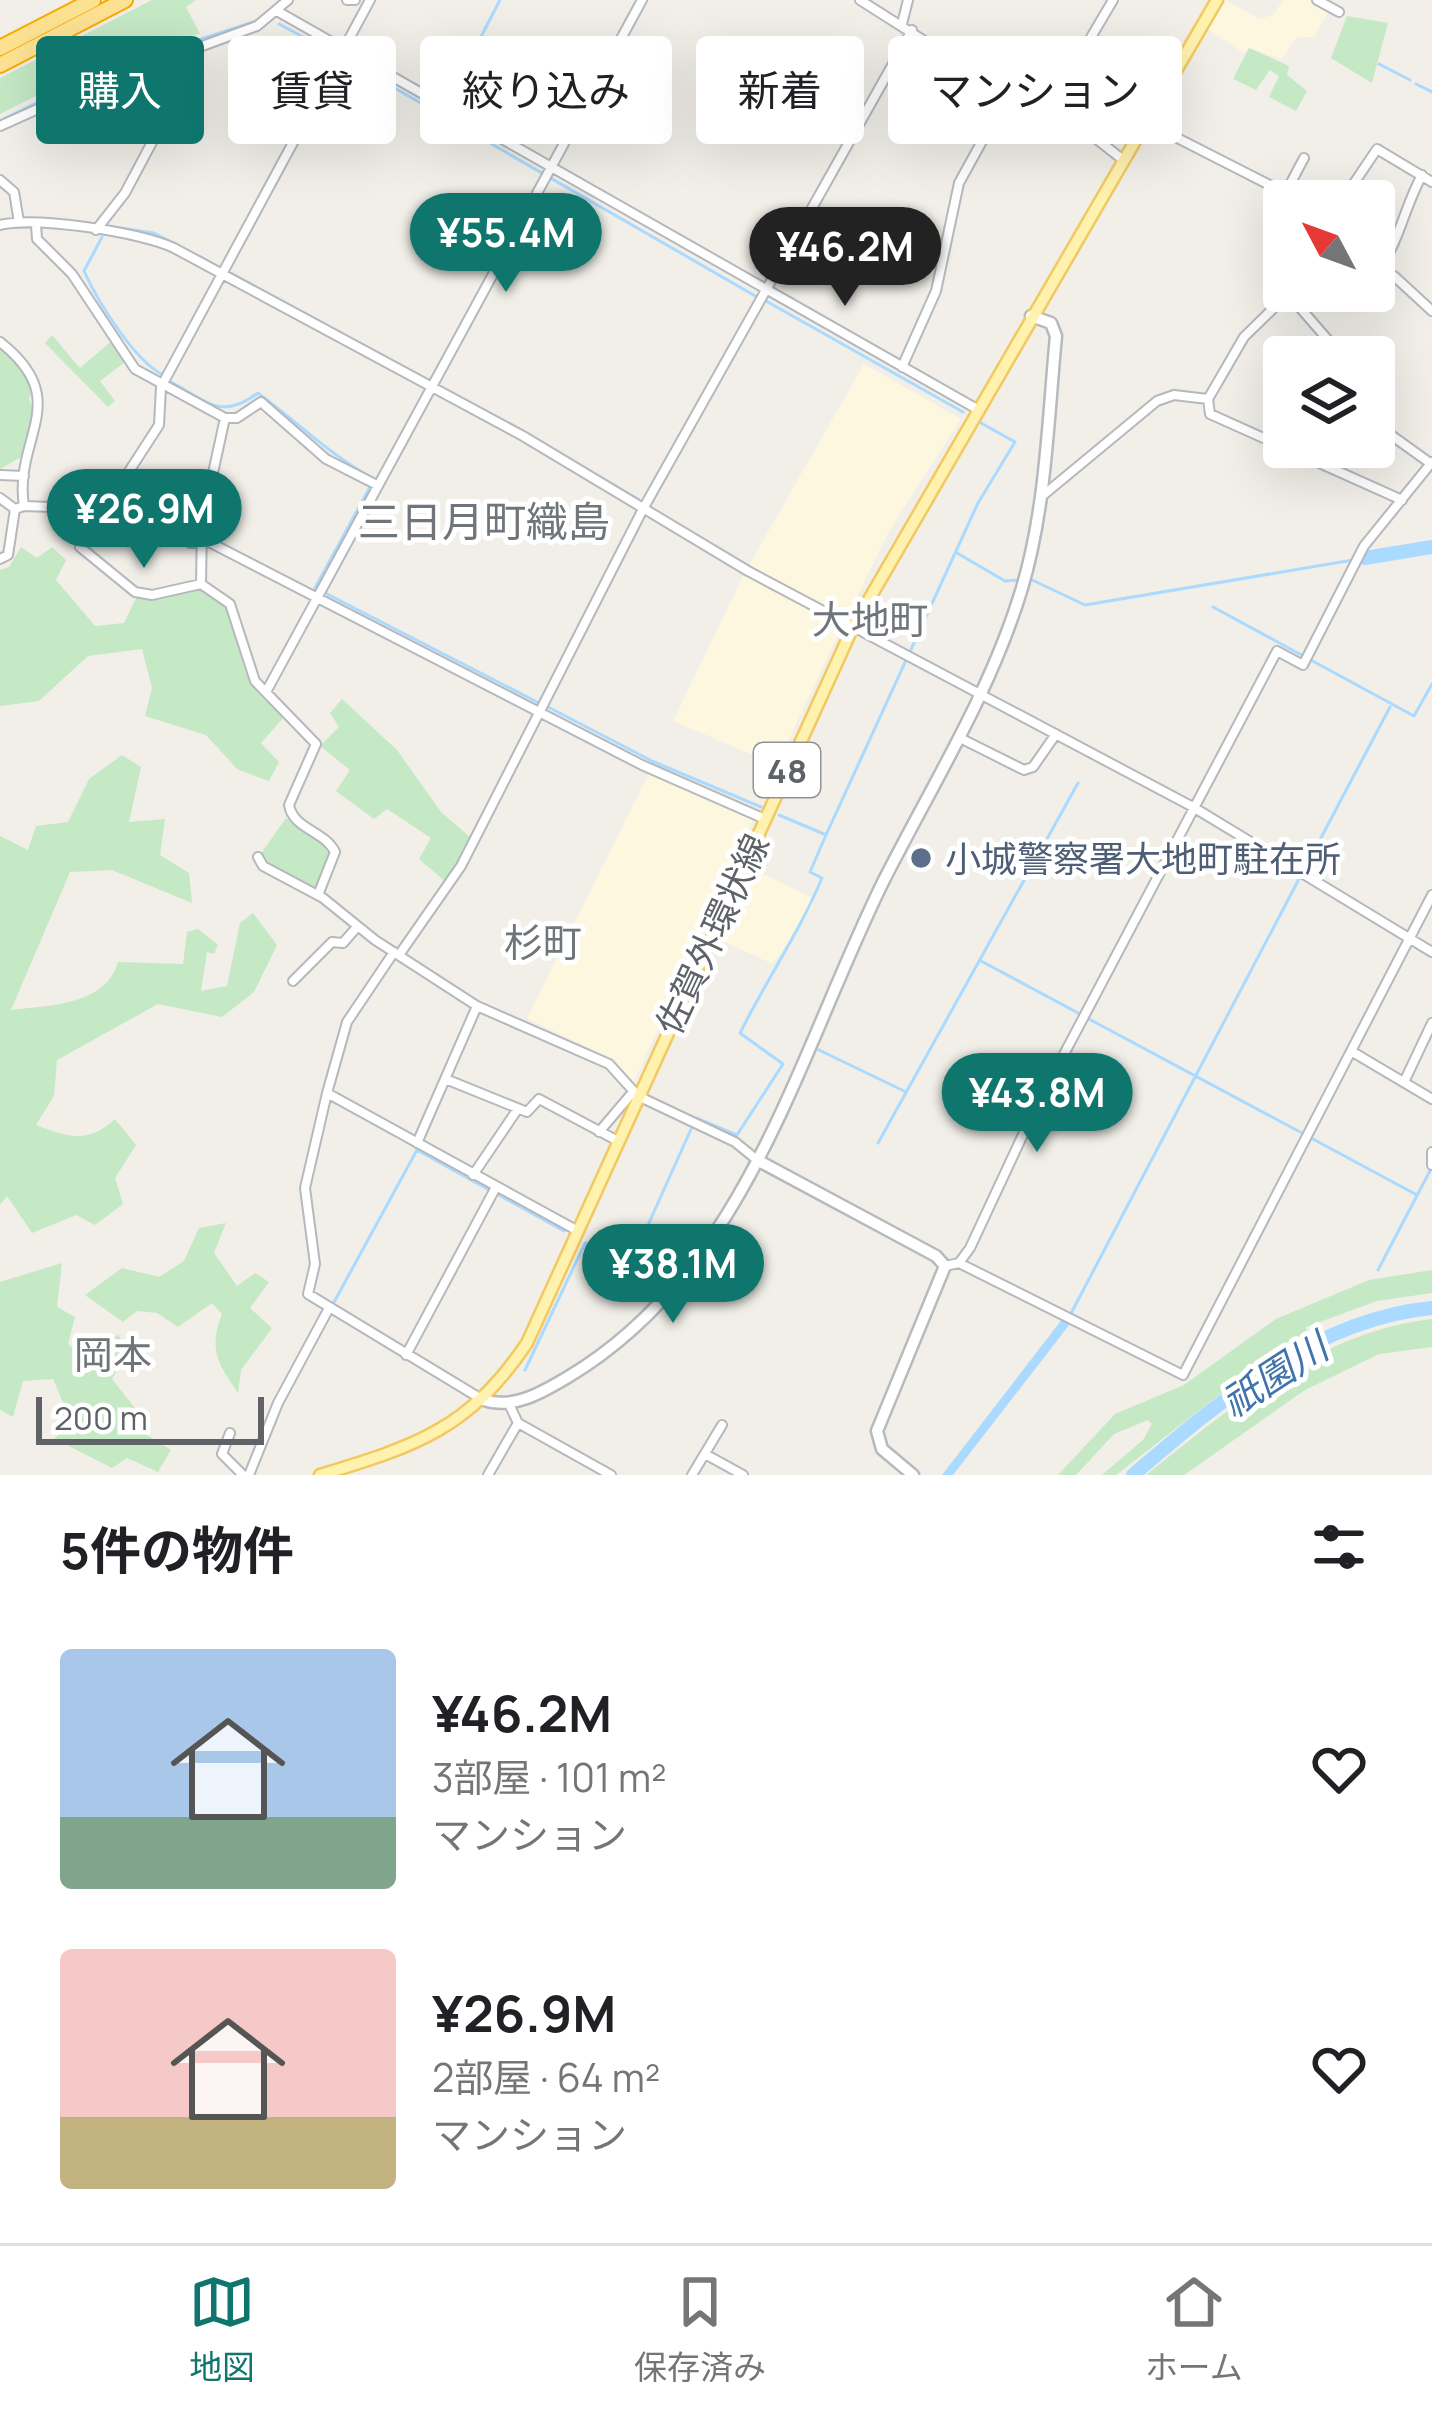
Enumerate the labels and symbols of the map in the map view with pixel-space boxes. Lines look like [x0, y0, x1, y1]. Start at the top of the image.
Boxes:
north arrow [1263, 180, 1395, 312]
pin: ¥55.4M [408, 193, 604, 295]
pin: ¥46.2M [747, 207, 943, 309]
pin: ¥26.9M [46, 469, 242, 571]
district label: 三日月町織島 [358, 492, 610, 550]
district label: 大地町 [811, 592, 929, 646]
road number: 48 [754, 743, 820, 797]
street label: 佐賀外環状線 [644, 826, 780, 1042]
place label: 小城警察署大地町駐在所 [945, 834, 1341, 883]
marker: 小城警察署大地町駐在所 [908, 845, 934, 871]
district label: 杉町 [504, 915, 582, 969]
pin: ¥43.8M [939, 1053, 1135, 1155]
pin: ¥38.1M [575, 1224, 771, 1326]
water label: 祇園川 [1210, 1317, 1341, 1429]
district label: 岡本 [74, 1327, 152, 1381]
scale bar [36, 1391, 264, 1444]

